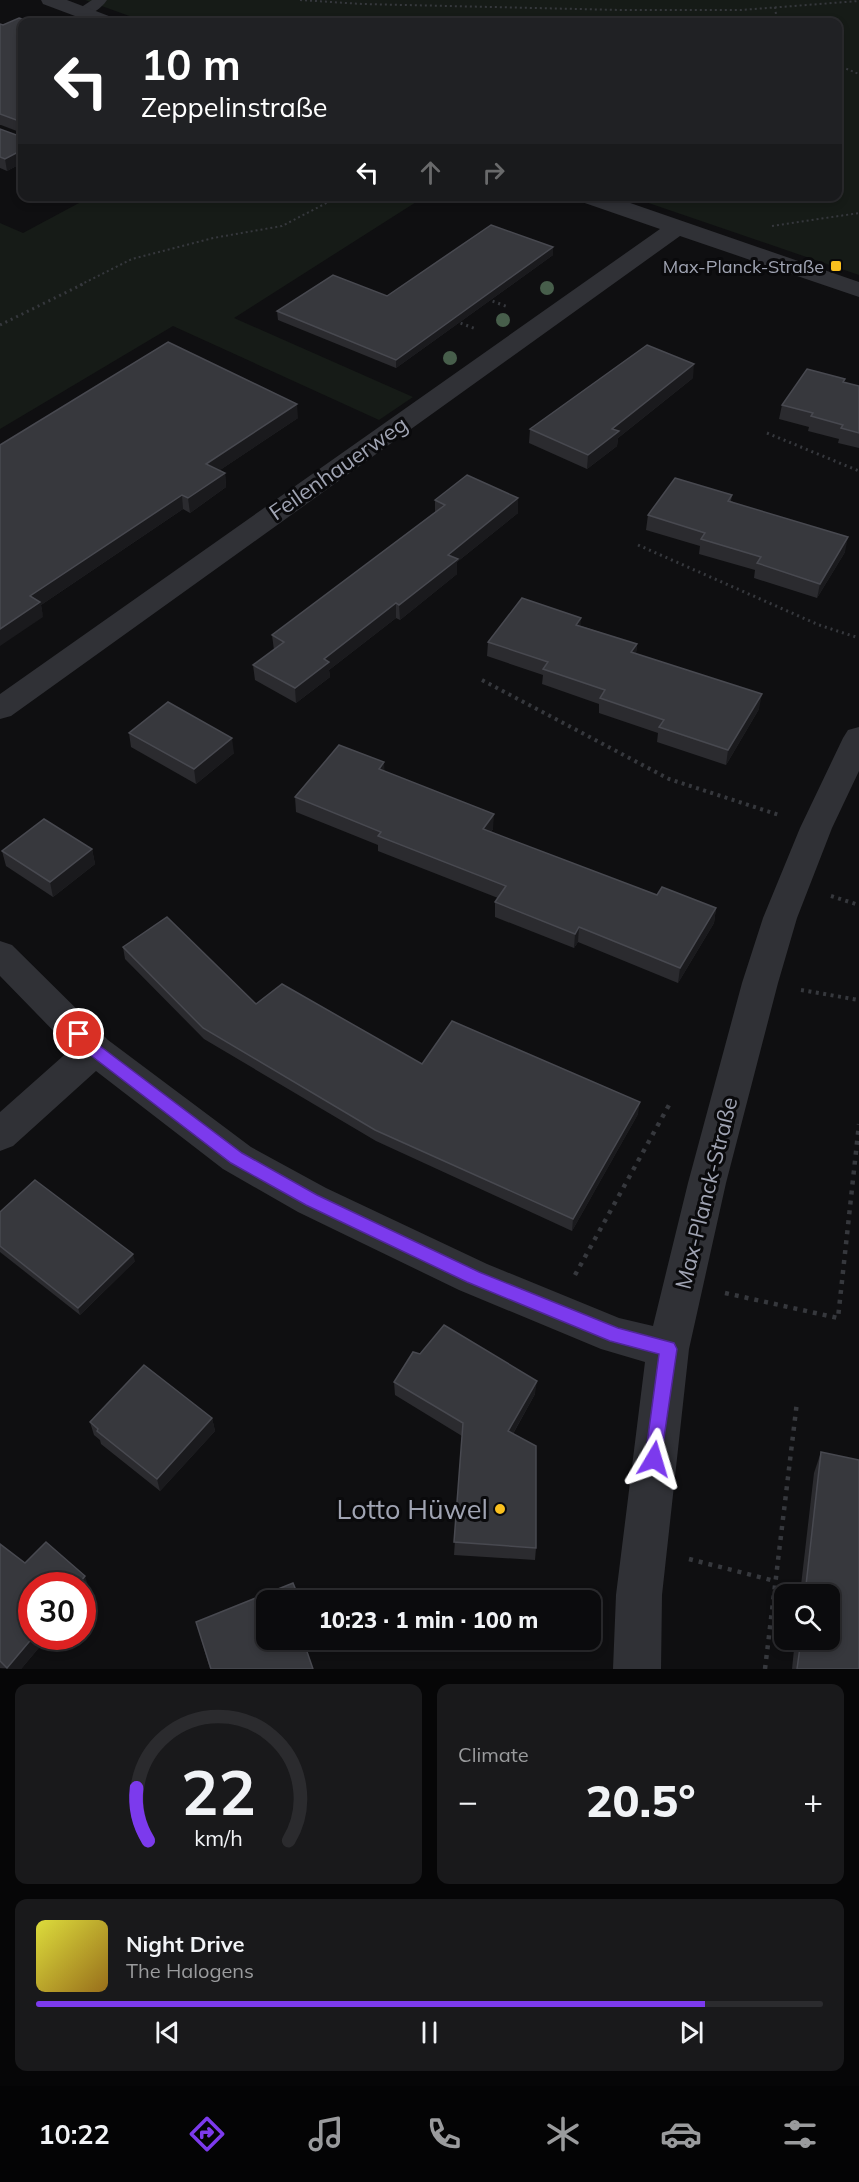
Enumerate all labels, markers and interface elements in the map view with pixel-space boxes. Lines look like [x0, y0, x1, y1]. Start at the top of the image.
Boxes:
text: 10 m [141, 38, 241, 91]
icon: left [42, 42, 120, 120]
text: Zeppelinstraße [141, 90, 328, 124]
icon: left [351, 156, 384, 189]
icon: ahead [414, 156, 447, 189]
icon: right [477, 156, 510, 189]
place label: Max-Planck-Straße [663, 255, 824, 278]
marker: Max-Planck-Straße [829, 259, 843, 273]
street label: Feilenhauerweg [263, 410, 413, 526]
pin [53, 1008, 104, 1059]
icon: arrive [62, 1017, 95, 1050]
street label: Max-Planck-Straße [669, 1094, 743, 1292]
position arrow [622, 1427, 686, 1491]
place label: Lotto Hüwel [337, 1492, 488, 1526]
marker: Lotto Hüwel [493, 1502, 507, 1516]
speed limit sign: 30 [18, 1572, 96, 1650]
map controls [774, 1584, 840, 1650]
button: search [774, 1584, 840, 1650]
text: 10:23 · 1 min · 100 m [319, 1606, 538, 1634]
text: Climate [458, 1742, 529, 1767]
text: 22 [181, 1752, 256, 1831]
text: 20.5° [586, 1772, 695, 1828]
text: − [458, 1780, 478, 1821]
text: + [803, 1780, 823, 1821]
text: km/h [194, 1824, 243, 1851]
text: Night Drive [126, 1930, 245, 1958]
text: The Halogens [126, 1958, 254, 1983]
icon: previous [151, 2016, 184, 2049]
icon: pause [413, 2016, 446, 2049]
icon: next [675, 2016, 708, 2049]
icon: directions [186, 2113, 228, 2155]
icon: music [305, 2113, 347, 2155]
icon: phone [423, 2113, 465, 2155]
icon: climate [542, 2113, 584, 2155]
icon: car [660, 2113, 702, 2155]
icon: filters [779, 2113, 821, 2155]
text: 10:22 [38, 2117, 110, 2151]

